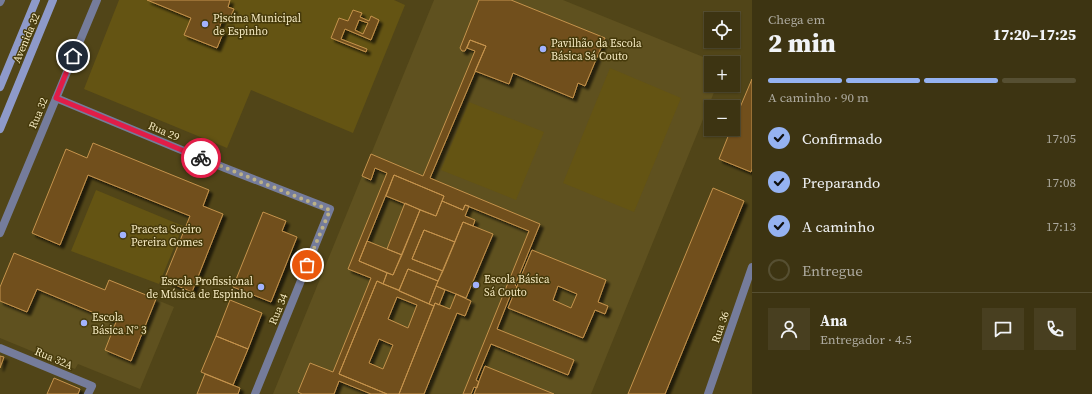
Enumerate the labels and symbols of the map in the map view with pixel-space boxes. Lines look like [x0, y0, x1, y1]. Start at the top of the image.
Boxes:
street label: Avenida 32 [9, 10, 44, 65]
place label: Piscina Municipal de Espinho [213, 11, 301, 39]
marker: Piscina Municipal de Espinho [200, 19, 210, 29]
place label: Pavilhão da Escola Básica Sá Couto [551, 36, 642, 64]
pin [56, 39, 90, 73]
marker: Pavilhão da Escola Básica Sá Couto [538, 44, 548, 54]
street label: Rua 32 [25, 95, 52, 131]
street label: Rua 29 [146, 118, 182, 145]
courier [181, 138, 221, 178]
place label: Praceta Soeiro Pereira Gomes [131, 222, 203, 250]
marker: Praceta Soeiro Pereira Gomes [118, 230, 128, 240]
pin [290, 248, 324, 282]
place label: Escola Básica Sá Couto [484, 272, 550, 300]
place label: Escola Profissional de Música de Espinho [146, 274, 253, 302]
marker: Escola Básica Sá Couto [471, 280, 481, 290]
marker: Escola Profissional de Música de Espinho [256, 282, 266, 292]
street label: Rua 34 [265, 291, 292, 327]
street label: Rua 36 [708, 309, 733, 345]
place label: Escola Básica Nº 3 [92, 310, 147, 338]
marker: Escola Básica Nº 3 [79, 318, 89, 328]
street label: Rua 32A [33, 344, 76, 373]

